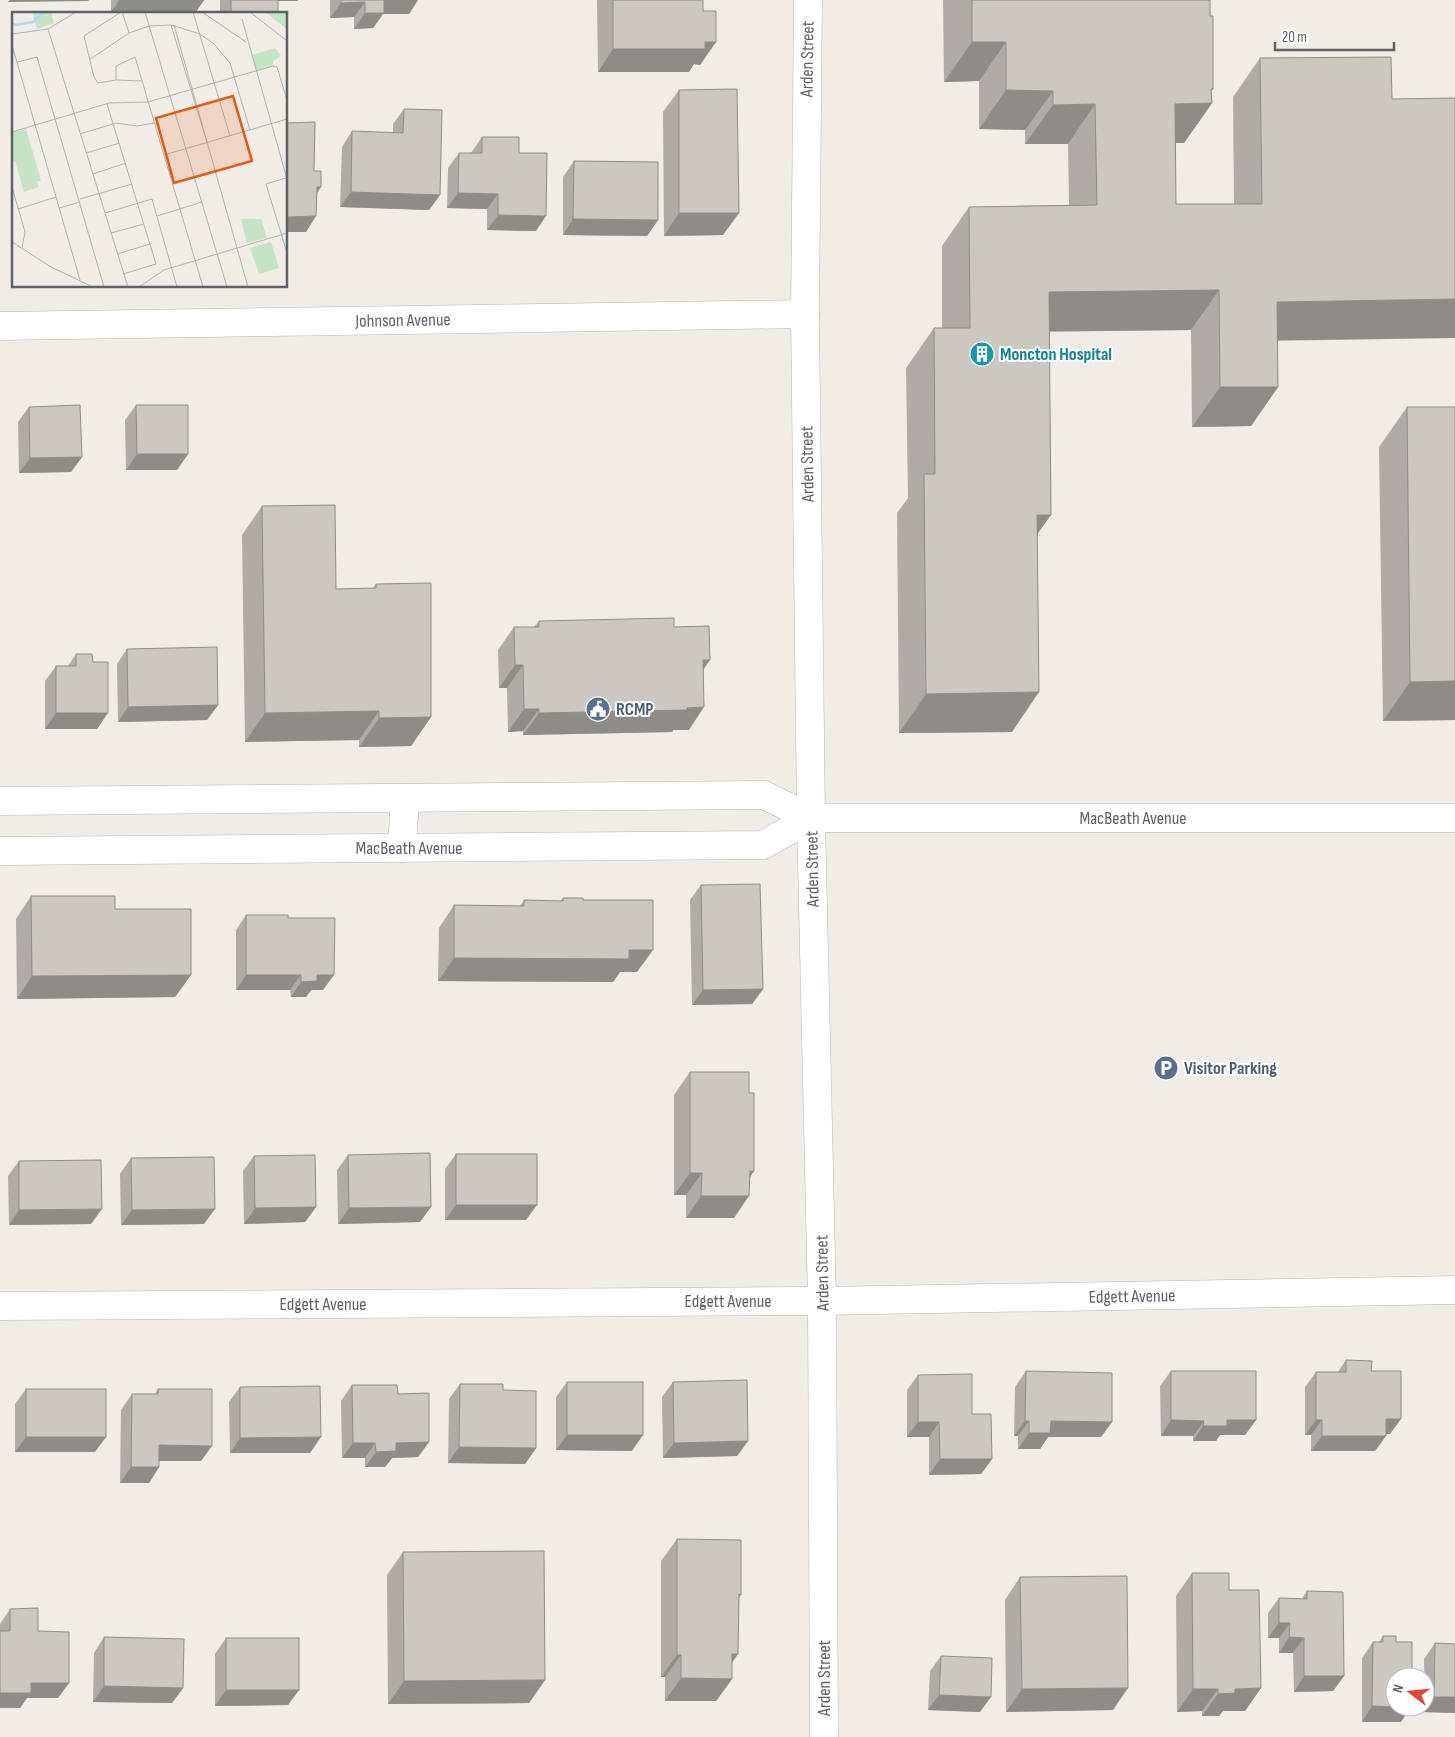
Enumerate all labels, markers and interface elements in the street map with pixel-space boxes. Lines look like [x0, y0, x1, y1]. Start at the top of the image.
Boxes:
inset map [12, 12, 288, 288]
street label: Arden Street [796, 20, 819, 98]
scale bar [1275, 20, 1394, 52]
text: 20 m [1282, 28, 1307, 47]
street label: Johnson Avenue [354, 309, 451, 332]
building icon: Moncton Hospital [969, 341, 995, 367]
place label: Moncton Hospital [1000, 344, 1112, 365]
street label: Arden Street [796, 425, 819, 503]
public building icon: RCMP [585, 696, 611, 722]
place label: RCMP [616, 699, 653, 720]
street label: MacBeath Avenue [1079, 808, 1187, 829]
street label: Arden Street [801, 830, 824, 908]
street label: MacBeath Avenue [355, 838, 463, 859]
parking icon: Visitor Parking [1153, 1055, 1179, 1081]
place label: Visitor Parking [1184, 1058, 1277, 1079]
street label: Arden Street [811, 1234, 834, 1312]
street label: Edgett Avenue [1088, 1285, 1176, 1308]
street label: Edgett Avenue [685, 1291, 771, 1312]
street label: Edgett Avenue [280, 1294, 366, 1315]
street label: Arden Street [814, 1639, 835, 1717]
north arrow [1385, 1667, 1435, 1717]
text: N [1389, 1683, 1407, 1694]

